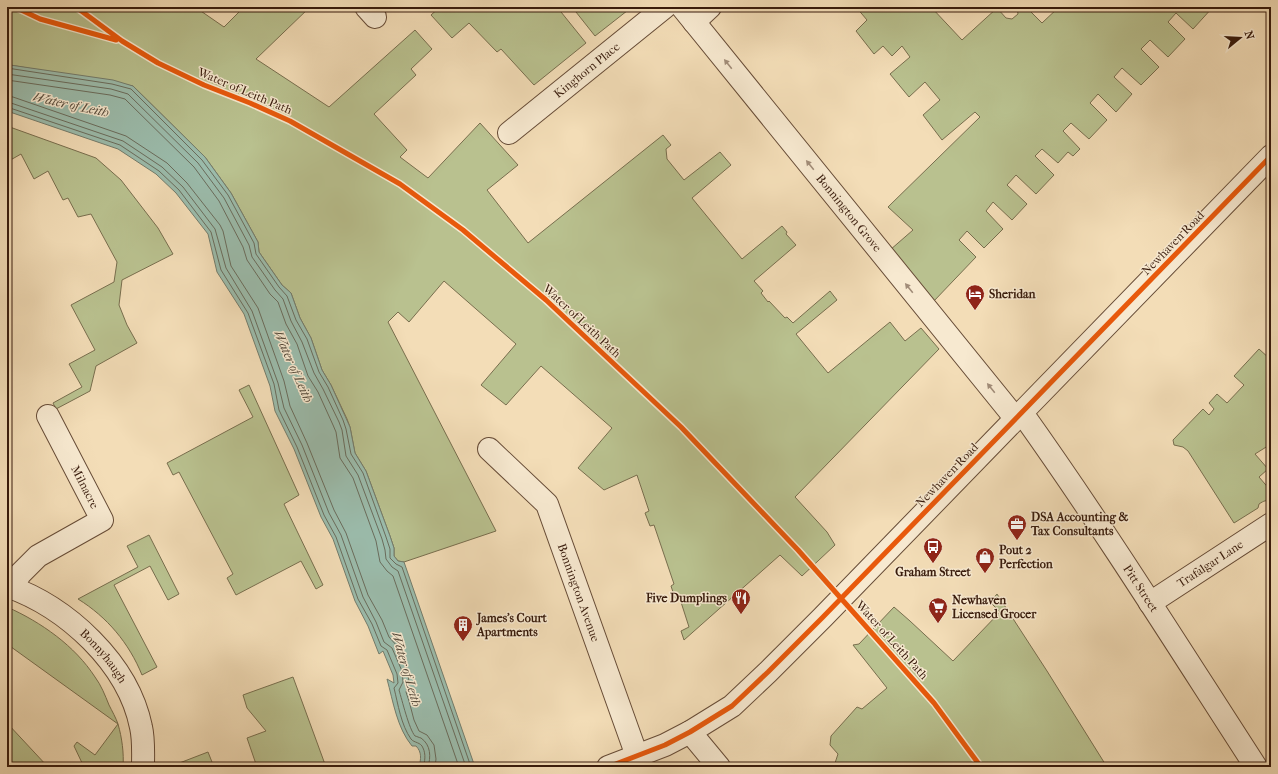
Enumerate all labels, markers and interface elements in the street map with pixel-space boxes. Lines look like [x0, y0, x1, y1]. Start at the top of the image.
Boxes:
north arrow [1220, 18, 1260, 58]
text: N [1242, 29, 1257, 42]
street label: Kinghorn Place [551, 39, 623, 101]
one-way arrow [724, 58, 732, 69]
street label: Water of Leith Path [195, 64, 294, 117]
water label: Water of Leith [32, 89, 111, 120]
one-way arrow [805, 160, 814, 171]
street label: Bonnington Grove [813, 171, 885, 255]
street label: Newhaven Road [1139, 208, 1207, 278]
street label: Water of Leith Path [540, 281, 624, 361]
one-way arrow [905, 282, 914, 293]
hotel icon: Sheridan [964, 283, 986, 311]
place label: Sheridan [989, 287, 1036, 301]
water label: Water of Leith [271, 328, 316, 405]
one-way arrow [987, 383, 996, 394]
street label: Newhaven Road [913, 440, 981, 510]
street label: Milnacre [68, 463, 102, 511]
place label: DSA Accounting & Tax Consultants [1030, 510, 1128, 538]
office icon: DSA Accounting & Tax Consultants [1006, 513, 1028, 541]
bus stop icon: Graham Street [922, 536, 944, 564]
street label: Trafalgar Lane [1175, 537, 1246, 590]
street label: Bonnington Avenue [555, 542, 603, 644]
place label: Pout 2 Perfection [999, 543, 1054, 571]
shop icon: Pout 2 Perfection [974, 546, 996, 574]
street label: Pitt Street [1120, 562, 1162, 615]
place label: Graham Street [895, 565, 972, 579]
restaurant icon: Five Dumplings [730, 587, 752, 615]
place label: Five Dumplings [645, 591, 728, 606]
place label: Newhaven Licensed Grocer [952, 593, 1037, 621]
supermarket icon: Newhaven Licensed Grocer [927, 596, 949, 624]
street label: Water of Leith Path [852, 597, 931, 682]
place label: James's Court Apartments [475, 611, 548, 640]
building icon: James's Court Apartments [452, 614, 474, 642]
street label: Bonnyhaugh [77, 626, 130, 686]
water label: Water of Leith [389, 630, 424, 709]

